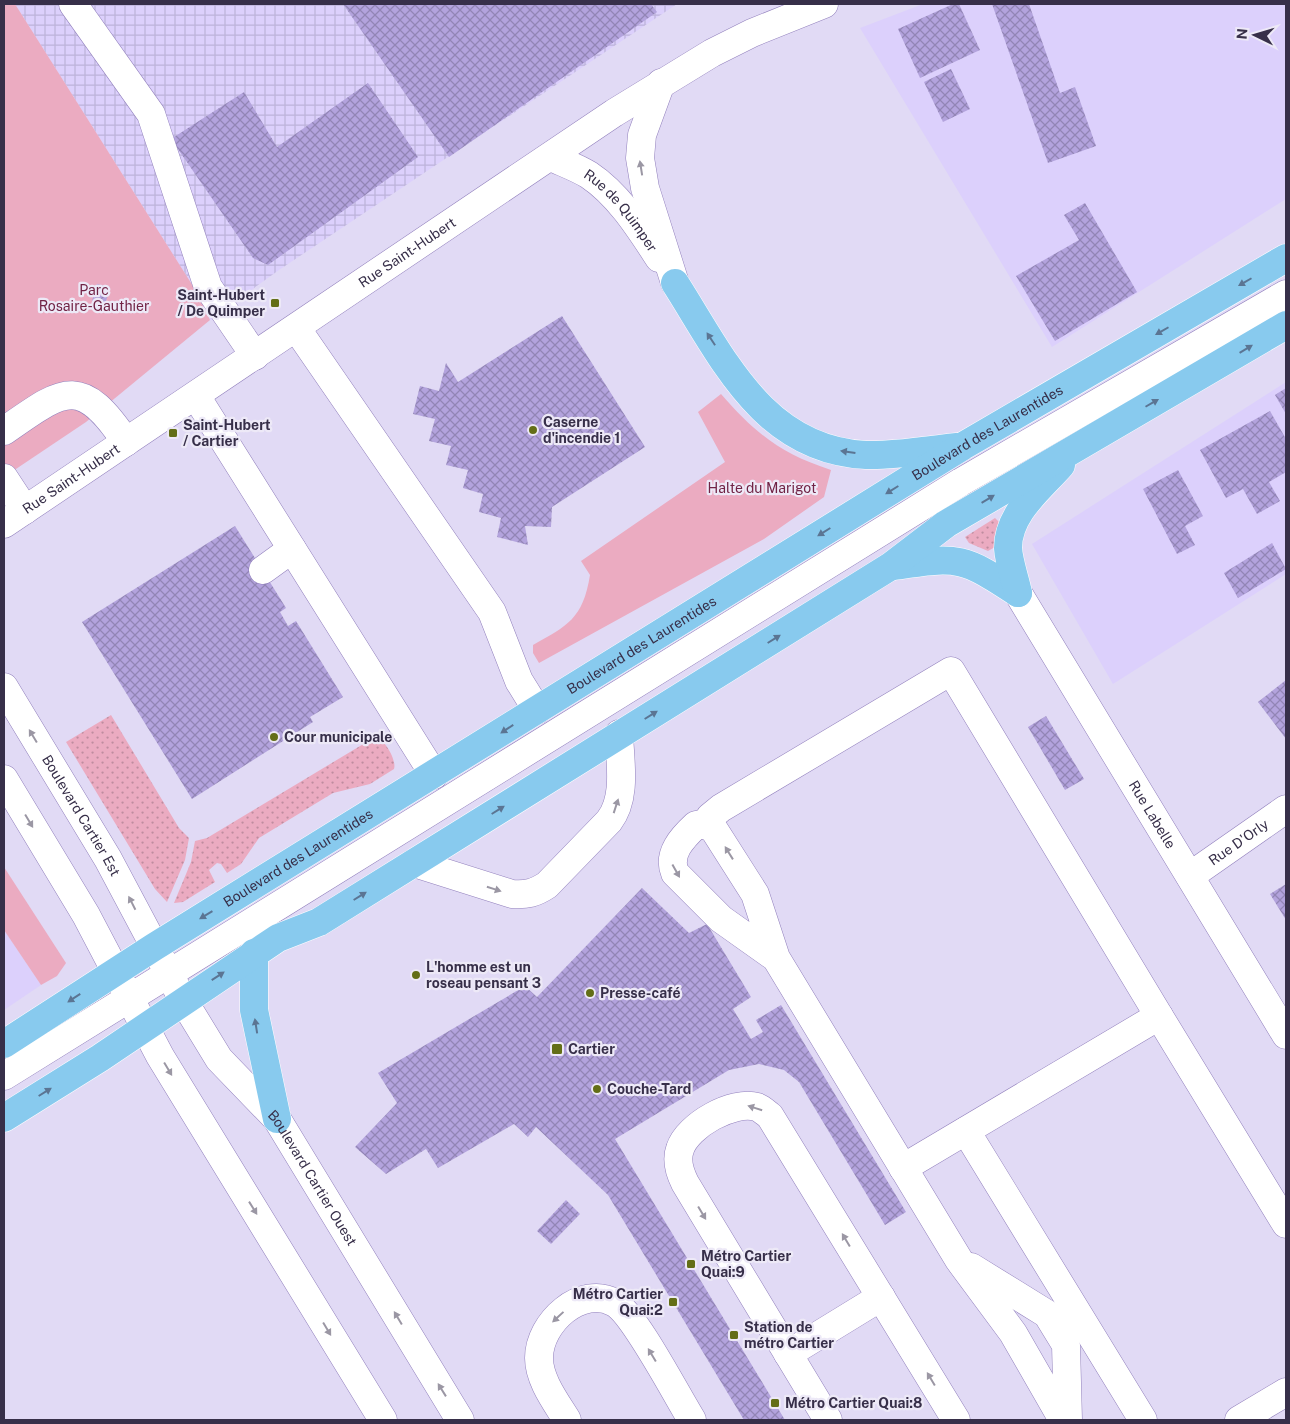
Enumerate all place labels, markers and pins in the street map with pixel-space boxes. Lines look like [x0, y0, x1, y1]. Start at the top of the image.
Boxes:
place label: Saint-Hubert / De Quimper [177, 287, 265, 319]
marker: Saint-Hubert / De Quimper [269, 297, 281, 309]
place label: Caserne d'incendie 1 [543, 414, 620, 446]
place label: Saint-Hubert / Cartier [183, 417, 271, 449]
marker: Caserne d'incendie 1 [527, 424, 539, 436]
marker: Saint-Hubert / Cartier [167, 427, 179, 439]
place label: Cour municipale [284, 729, 392, 745]
marker: Cour municipale [268, 731, 280, 743]
place label: L'homme est un roseau pensant 3 [426, 959, 541, 991]
marker: L'homme est un roseau pensant 3 [410, 969, 422, 981]
place label: Presse-café [600, 985, 681, 1001]
marker: Presse-café [584, 987, 596, 999]
place label: Cartier [568, 1041, 615, 1057]
marker: Cartier [550, 1042, 564, 1056]
place label: Couche-Tard [607, 1081, 691, 1097]
marker: Couche-Tard [591, 1083, 603, 1095]
place label: Métro Cartier Quai:9 [701, 1248, 791, 1280]
marker: Métro Cartier Quai:9 [685, 1258, 697, 1270]
place label: Métro Cartier Quai:2 [573, 1286, 663, 1318]
marker: Métro Cartier Quai:2 [667, 1296, 679, 1308]
place label: Station de métro Cartier [744, 1319, 834, 1351]
marker: Station de métro Cartier [728, 1329, 740, 1341]
place label: Métro Cartier Quai:8 [785, 1395, 922, 1411]
marker: Métro Cartier Quai:8 [769, 1397, 781, 1409]

